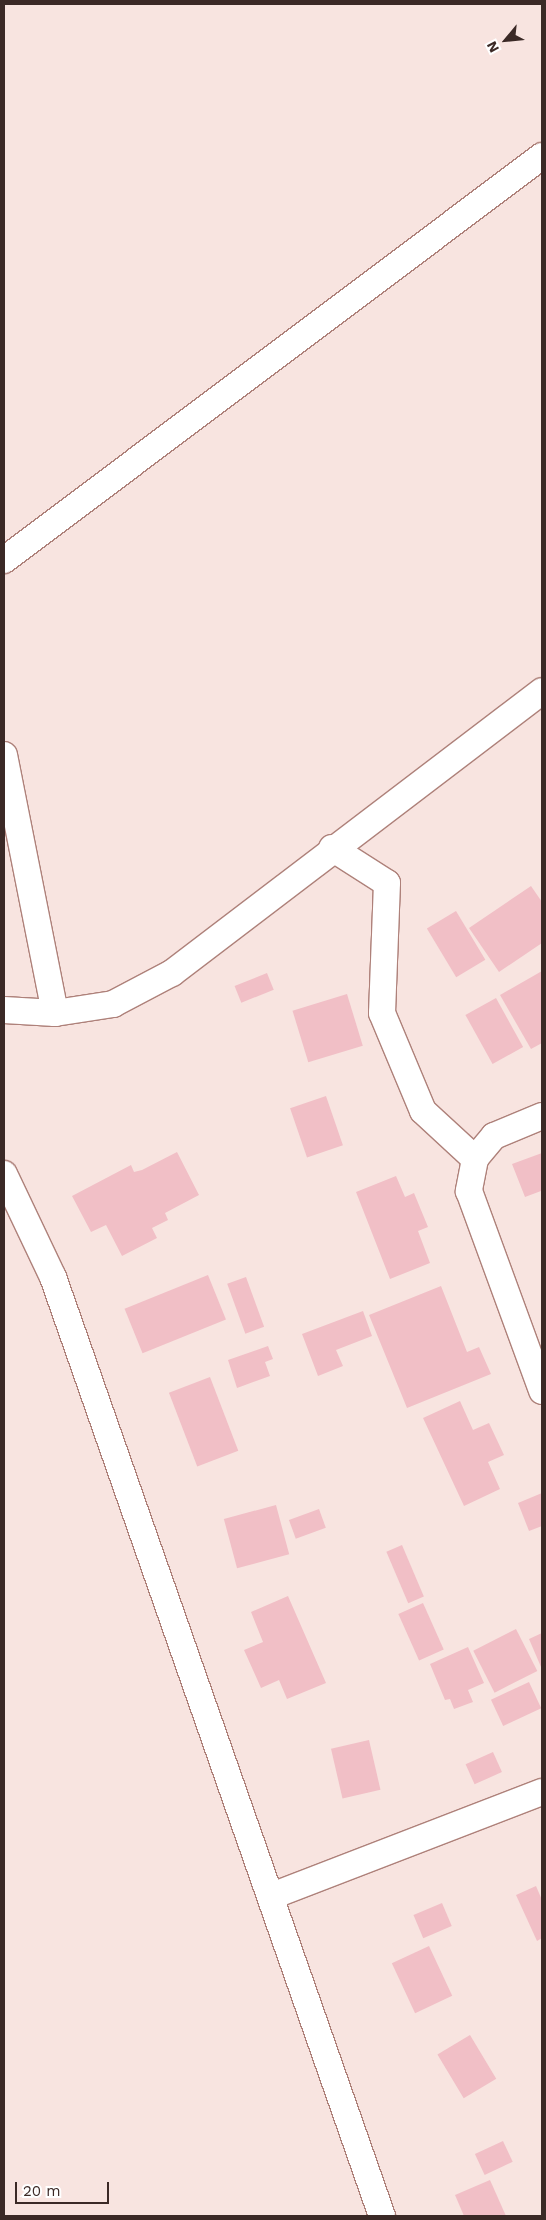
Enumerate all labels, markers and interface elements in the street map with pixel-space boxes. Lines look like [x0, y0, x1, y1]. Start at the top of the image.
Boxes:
north arrow [481, 15, 531, 65]
text: N [483, 39, 502, 55]
scale bar [18, 2172, 111, 2204]
text: 20 m [23, 2182, 61, 2200]

